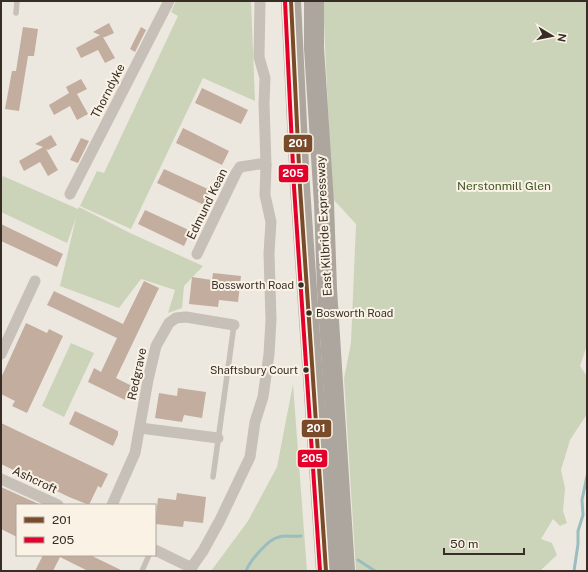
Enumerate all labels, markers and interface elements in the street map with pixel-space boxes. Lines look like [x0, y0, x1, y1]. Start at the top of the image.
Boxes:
north arrow [532, 16, 572, 56]
text: N [555, 32, 569, 43]
street label: Thorndyke [88, 61, 128, 121]
line badge: 201 [283, 134, 313, 153]
text: 201 [289, 137, 307, 149]
street label: East Kilbride Expressway [313, 155, 335, 297]
line badge: 205 [278, 164, 309, 183]
street label: Edmund Kean [184, 166, 230, 242]
text: 205 [282, 167, 304, 179]
park label: Nerstonmill Glen [457, 179, 551, 193]
place label: Bossworth Road [211, 279, 294, 291]
marker: Bossworth Road [296, 280, 306, 290]
place label: Bosworth Road [316, 307, 393, 319]
marker: Bosworth Road [304, 308, 314, 318]
street label: Redgrave [125, 346, 149, 401]
place label: Shaftsbury Court [210, 364, 298, 376]
marker: Shaftsbury Court [301, 365, 311, 375]
line badge: 201 [301, 419, 332, 438]
text: 201 [307, 422, 325, 434]
line badge: 205 [297, 449, 328, 468]
text: 205 [301, 452, 323, 464]
street label: Ashcroft [10, 464, 60, 497]
legend [16, 504, 156, 556]
text: 201 [52, 513, 71, 527]
scale bar [444, 530, 524, 556]
text: 205 [52, 533, 74, 547]
text: 50 m [450, 537, 478, 551]

